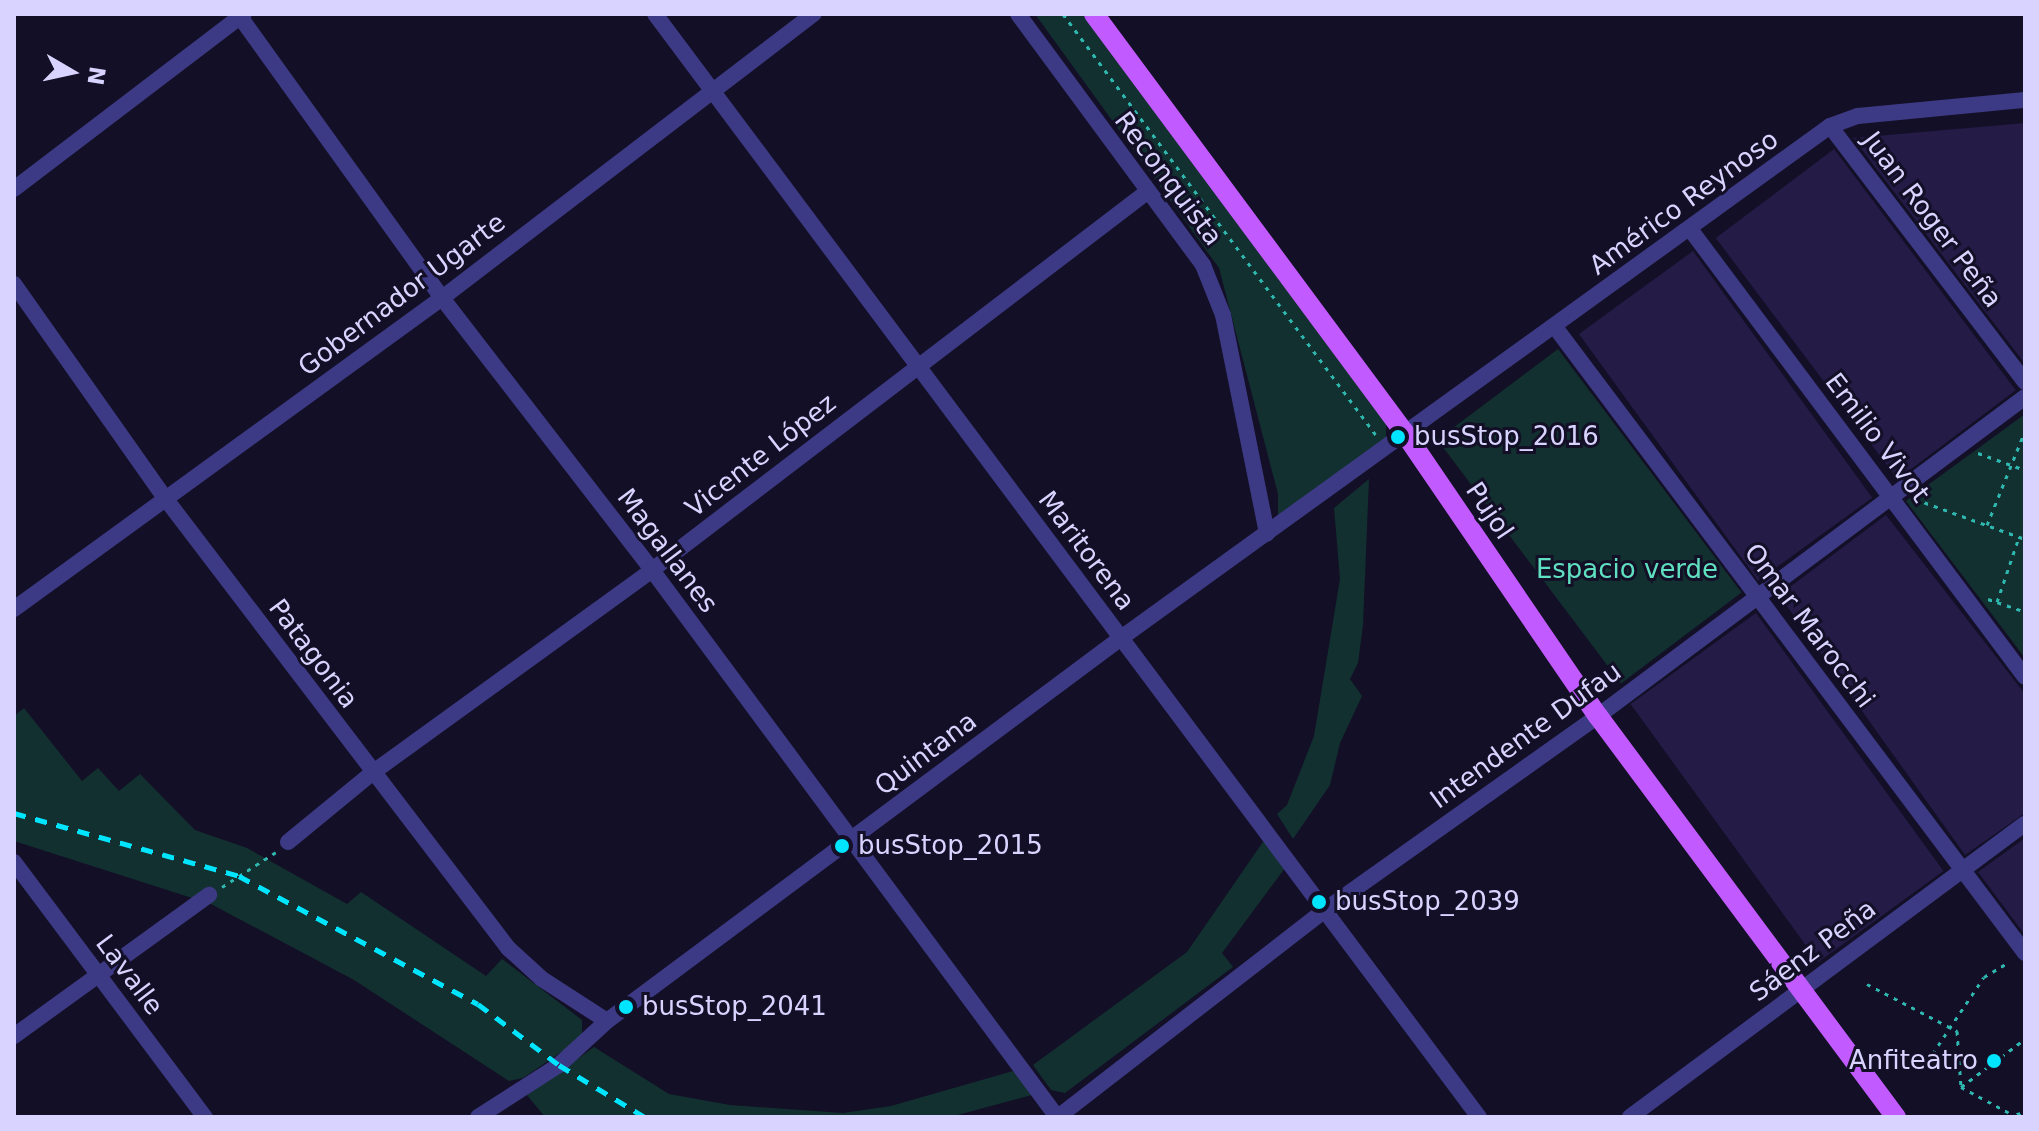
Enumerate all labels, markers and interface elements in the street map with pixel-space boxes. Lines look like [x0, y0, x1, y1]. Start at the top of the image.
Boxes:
north arrow [32, 32, 112, 112]
text: N [82, 65, 110, 87]
street label: Reconquista [1108, 106, 1228, 252]
street label: Américo Reynoso [1584, 124, 1784, 282]
street label: Juan Roger Peña [1856, 126, 2008, 314]
street label: Gobernador Ugarte [292, 207, 512, 383]
street label: Emilio Vivot [1818, 367, 1936, 509]
street label: Vicente López [680, 388, 842, 524]
place label: busStop_2016 [1414, 421, 1599, 453]
marker: busStop_2016 [1389, 428, 1407, 446]
street label: Pujol [1459, 477, 1519, 545]
street label: Magallanes [610, 483, 724, 619]
street label: Maritorena [1031, 485, 1141, 617]
street label: Omar Marocchi [1737, 538, 1881, 714]
park label: Espacio verde [1536, 554, 1718, 586]
street label: Patagonia [262, 593, 364, 715]
street label: Intendente Dufau [1424, 656, 1628, 816]
street label: Quintana [869, 706, 983, 802]
place label: busStop_2015 [858, 830, 1043, 862]
marker: busStop_2015 [833, 837, 851, 855]
place label: busStop_2039 [1335, 886, 1520, 918]
marker: busStop_2039 [1310, 893, 1328, 911]
street label: Sáenz Peña [1744, 893, 1882, 1009]
street label: Lavalle [89, 929, 169, 1021]
place label: busStop_2041 [642, 991, 827, 1023]
marker: busStop_2041 [617, 998, 635, 1016]
place label: Anfiteatro [1849, 1045, 1978, 1077]
marker: Anfiteatro [1985, 1052, 2003, 1070]

